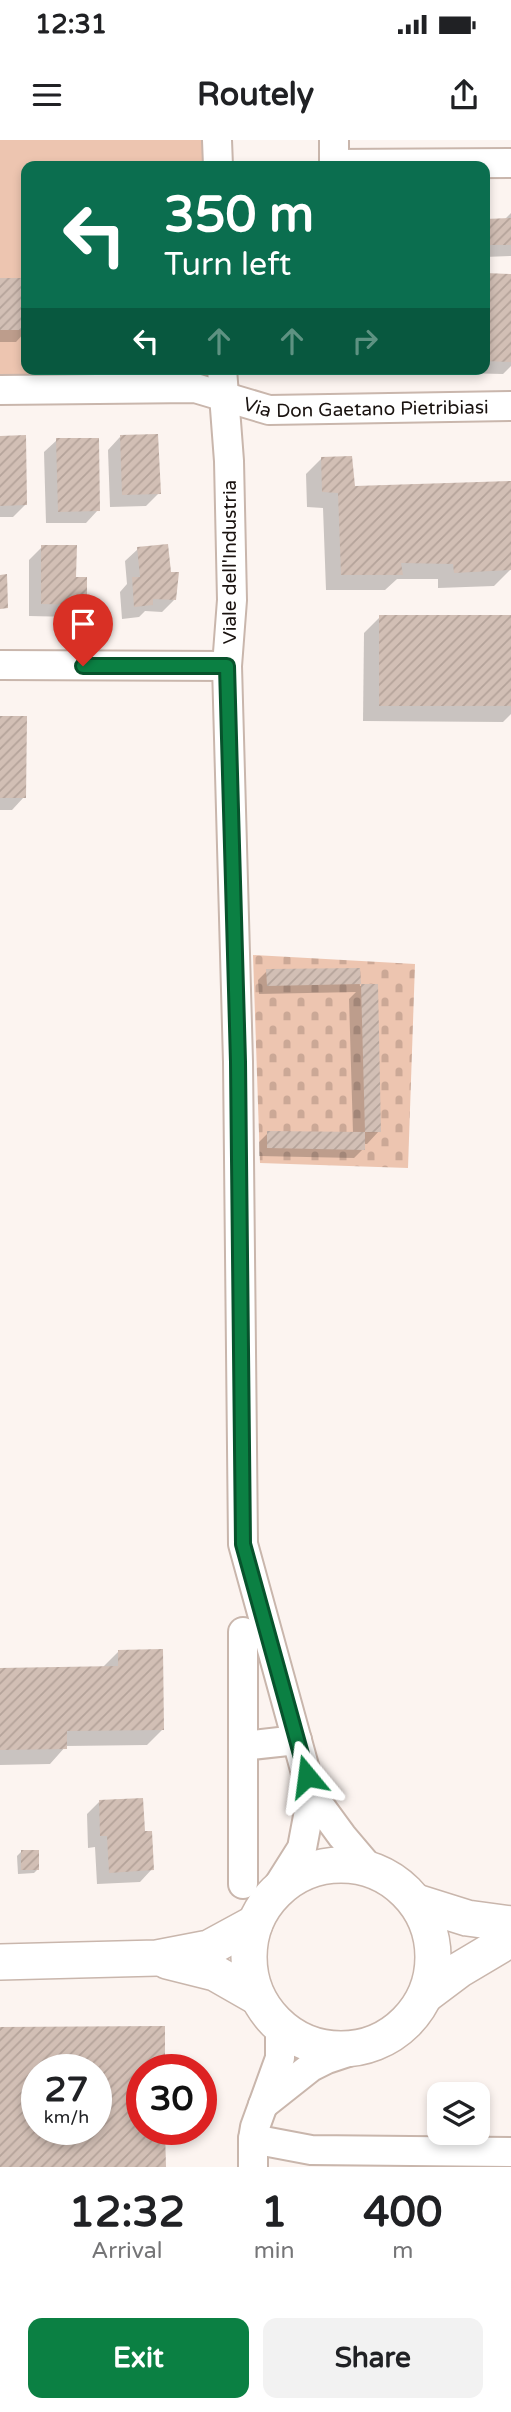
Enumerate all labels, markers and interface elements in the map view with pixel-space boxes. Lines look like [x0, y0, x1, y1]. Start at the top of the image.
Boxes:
text: 12:31 [35, 9, 107, 40]
icon: menu [28, 76, 66, 114]
text: Routely [197, 76, 314, 114]
icon: share [445, 76, 483, 114]
text: 350 m [164, 186, 314, 245]
icon: left [49, 189, 140, 280]
text: Turn left [164, 246, 291, 284]
icon: left [127, 322, 165, 360]
icon: ahead [200, 322, 238, 360]
icon: ahead [273, 322, 311, 360]
icon: right [346, 322, 384, 360]
street label: Via Don Gaetano Pietribiasi [240, 393, 489, 422]
street label: Viale dell'Industria [219, 480, 241, 644]
pin [53, 594, 113, 666]
icon: arrive [64, 605, 102, 643]
position arrow [270, 1739, 344, 1813]
speed limit sign: 30 [126, 2054, 217, 2145]
text: 27 [45, 2069, 88, 2111]
map controls [427, 2082, 490, 2145]
button: layers [427, 2082, 490, 2145]
text: km/h [44, 2106, 89, 2128]
text: 12:32 [69, 2187, 185, 2238]
text: 1 [261, 2187, 287, 2238]
text: 400 [363, 2187, 442, 2238]
text: Arrival [91, 2237, 162, 2265]
text: min [254, 2237, 295, 2265]
text: m [392, 2237, 413, 2265]
button: Exit [28, 2318, 249, 2398]
button: Share [263, 2318, 483, 2398]

